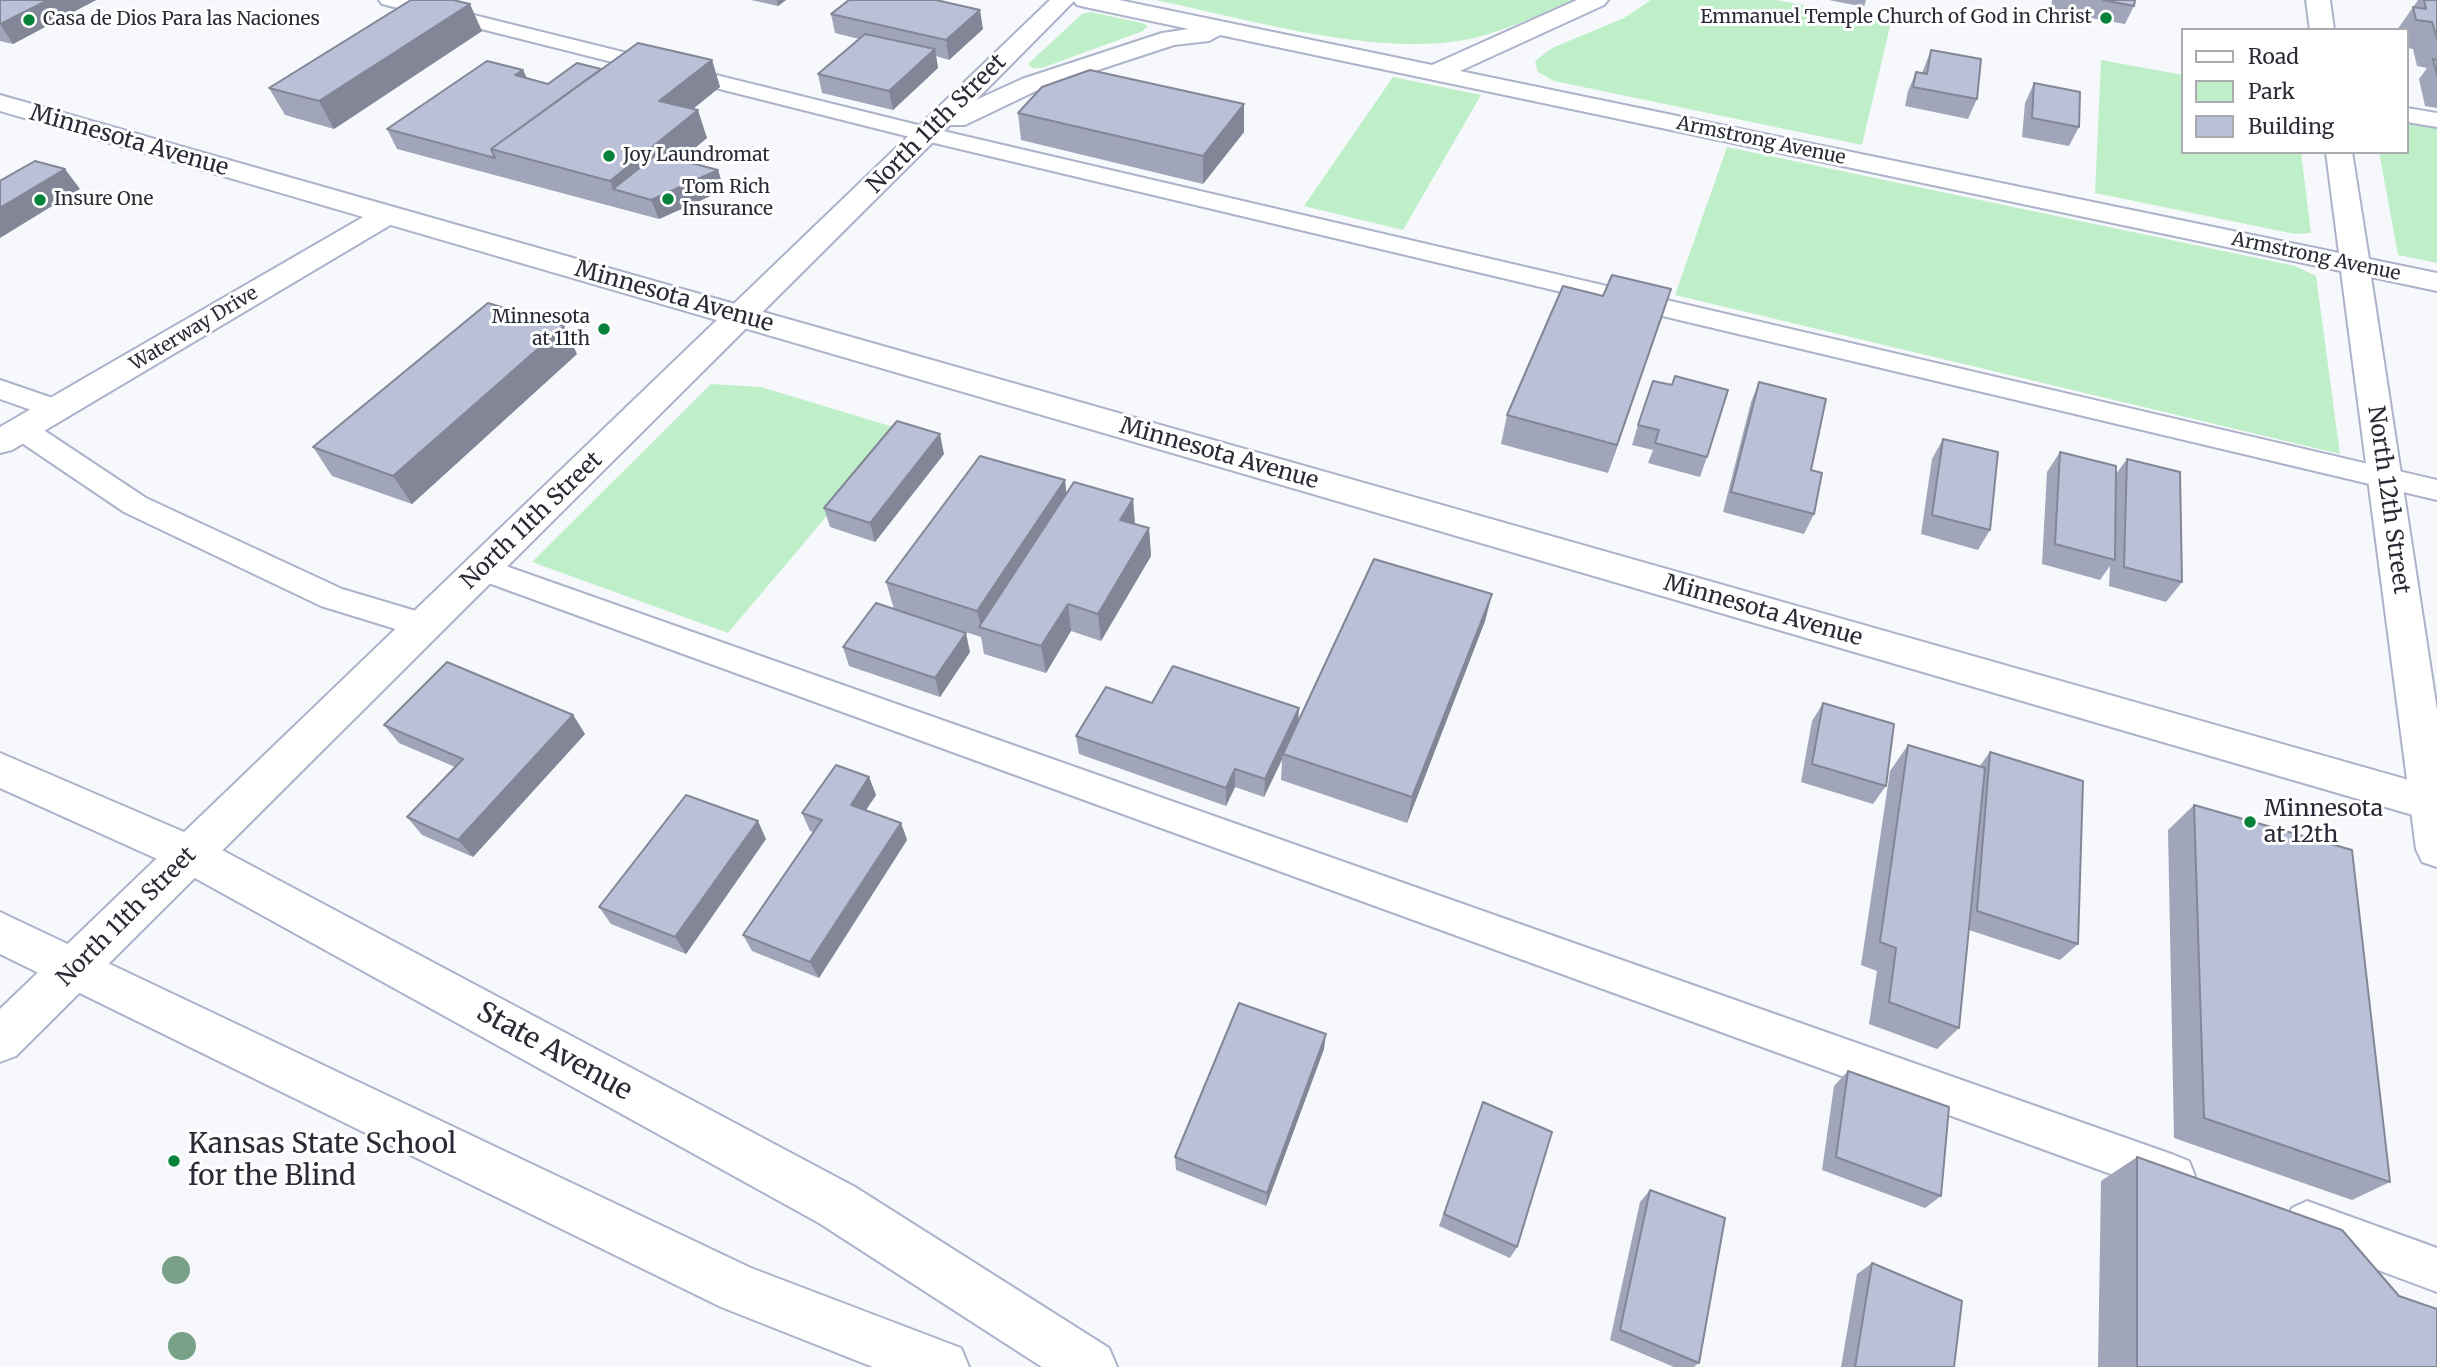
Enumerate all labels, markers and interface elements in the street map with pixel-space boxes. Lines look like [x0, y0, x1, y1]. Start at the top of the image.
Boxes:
place label: Emmanuel Temple Church of God in Christ [1700, 7, 2092, 29]
place label: Casa de Dios Para las Naciones [43, 9, 320, 31]
marker: Emmanuel Temple Church of God in Christ [2098, 10, 2114, 26]
marker: Casa de Dios Para las Naciones [21, 12, 37, 28]
legend [2182, 28, 2409, 154]
text: Road [2248, 43, 2299, 70]
street label: North 11th Street [862, 49, 1012, 199]
text: Park [2248, 78, 2295, 105]
street label: Minnesota Avenue [27, 99, 231, 183]
street label: Armstrong Avenue [1675, 112, 1847, 170]
text: Building [2248, 113, 2334, 140]
place label: Joy Laundromat [623, 145, 770, 167]
marker: Joy Laundromat [601, 148, 617, 164]
place label: Tom Rich Insurance [682, 177, 773, 221]
place label: Insure One [54, 189, 153, 211]
marker: Tom Rich Insurance [660, 191, 676, 207]
marker: Insure One [32, 192, 48, 208]
street label: Armstrong Avenue [2230, 228, 2402, 286]
street label: Minnesota Avenue [572, 255, 776, 339]
street label: Waterway Drive [126, 282, 262, 376]
place label: Minnesota at 11th [492, 307, 590, 351]
marker: Minnesota at 11th [596, 321, 612, 337]
street label: North 12th Street [2361, 404, 2415, 596]
street label: Minnesota Avenue [1117, 412, 1321, 496]
street label: North 11th Street [456, 447, 608, 595]
street label: Minnesota Avenue [1661, 569, 1865, 653]
place label: Minnesota at 12th [2264, 795, 2383, 849]
marker: Minnesota at 12th [2242, 814, 2258, 830]
street label: North 11th Street [52, 842, 202, 992]
street label: State Avenue [471, 996, 637, 1108]
place label: Kansas State School for the Blind [188, 1128, 456, 1194]
marker: Kansas State School for the Blind [166, 1153, 182, 1169]

